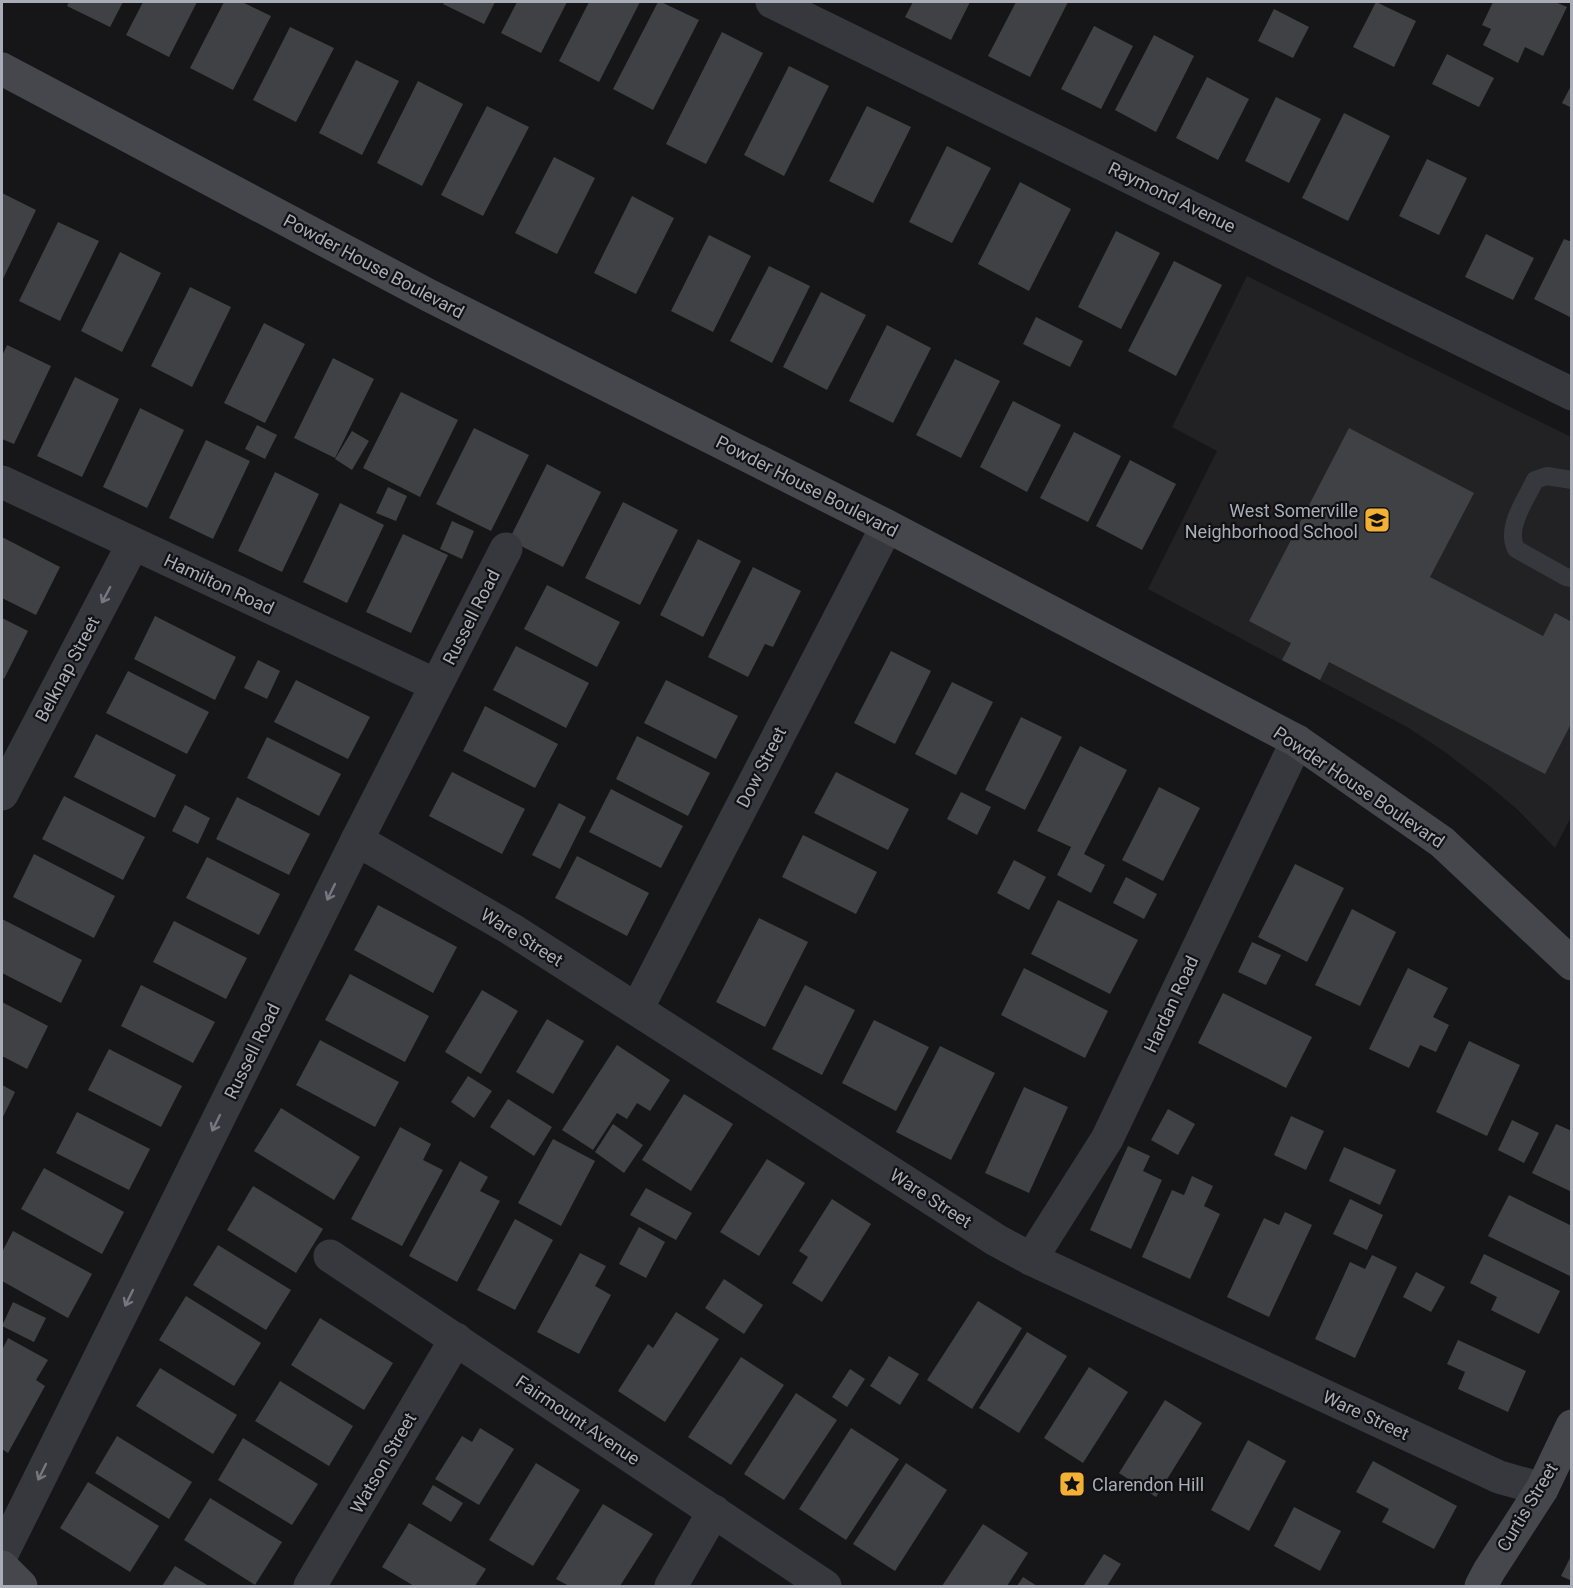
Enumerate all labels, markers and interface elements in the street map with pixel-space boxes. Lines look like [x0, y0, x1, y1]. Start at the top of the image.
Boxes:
street label: Raymond Avenue [1105, 157, 1239, 237]
street label: Powder House Boulevard [280, 209, 468, 323]
street label: Powder House Boulevard [713, 431, 901, 541]
place label: West Somerville Neighborhood School [1185, 500, 1358, 542]
school or university icon: West Somerville Neighborhood School [1362, 505, 1392, 535]
street label: Hamilton Road [161, 549, 277, 619]
street label: Russell Road [438, 566, 504, 668]
one-way arrow [100, 586, 111, 604]
street label: Belknap Street [30, 613, 104, 725]
street label: Powder House Boulevard [1270, 722, 1448, 852]
street label: Dow Street [732, 723, 790, 811]
one-way arrow [324, 883, 336, 901]
street label: Ware Street [477, 903, 567, 971]
street label: Hardan Road [1139, 952, 1203, 1056]
street label: Russell Road [220, 1000, 284, 1102]
one-way arrow [209, 1114, 221, 1132]
street label: Ware Street [886, 1164, 976, 1232]
one-way arrow [123, 1288, 134, 1306]
street label: Fairmount Avenue [512, 1371, 644, 1469]
street label: Ware Street [1319, 1386, 1413, 1444]
street label: Watson Street [346, 1409, 420, 1517]
street label: Curtis Street [1492, 1459, 1562, 1555]
one-way arrow [36, 1463, 47, 1481]
place icon: Clarendon Hill [1057, 1469, 1087, 1499]
place label: Clarendon Hill [1092, 1474, 1204, 1495]

